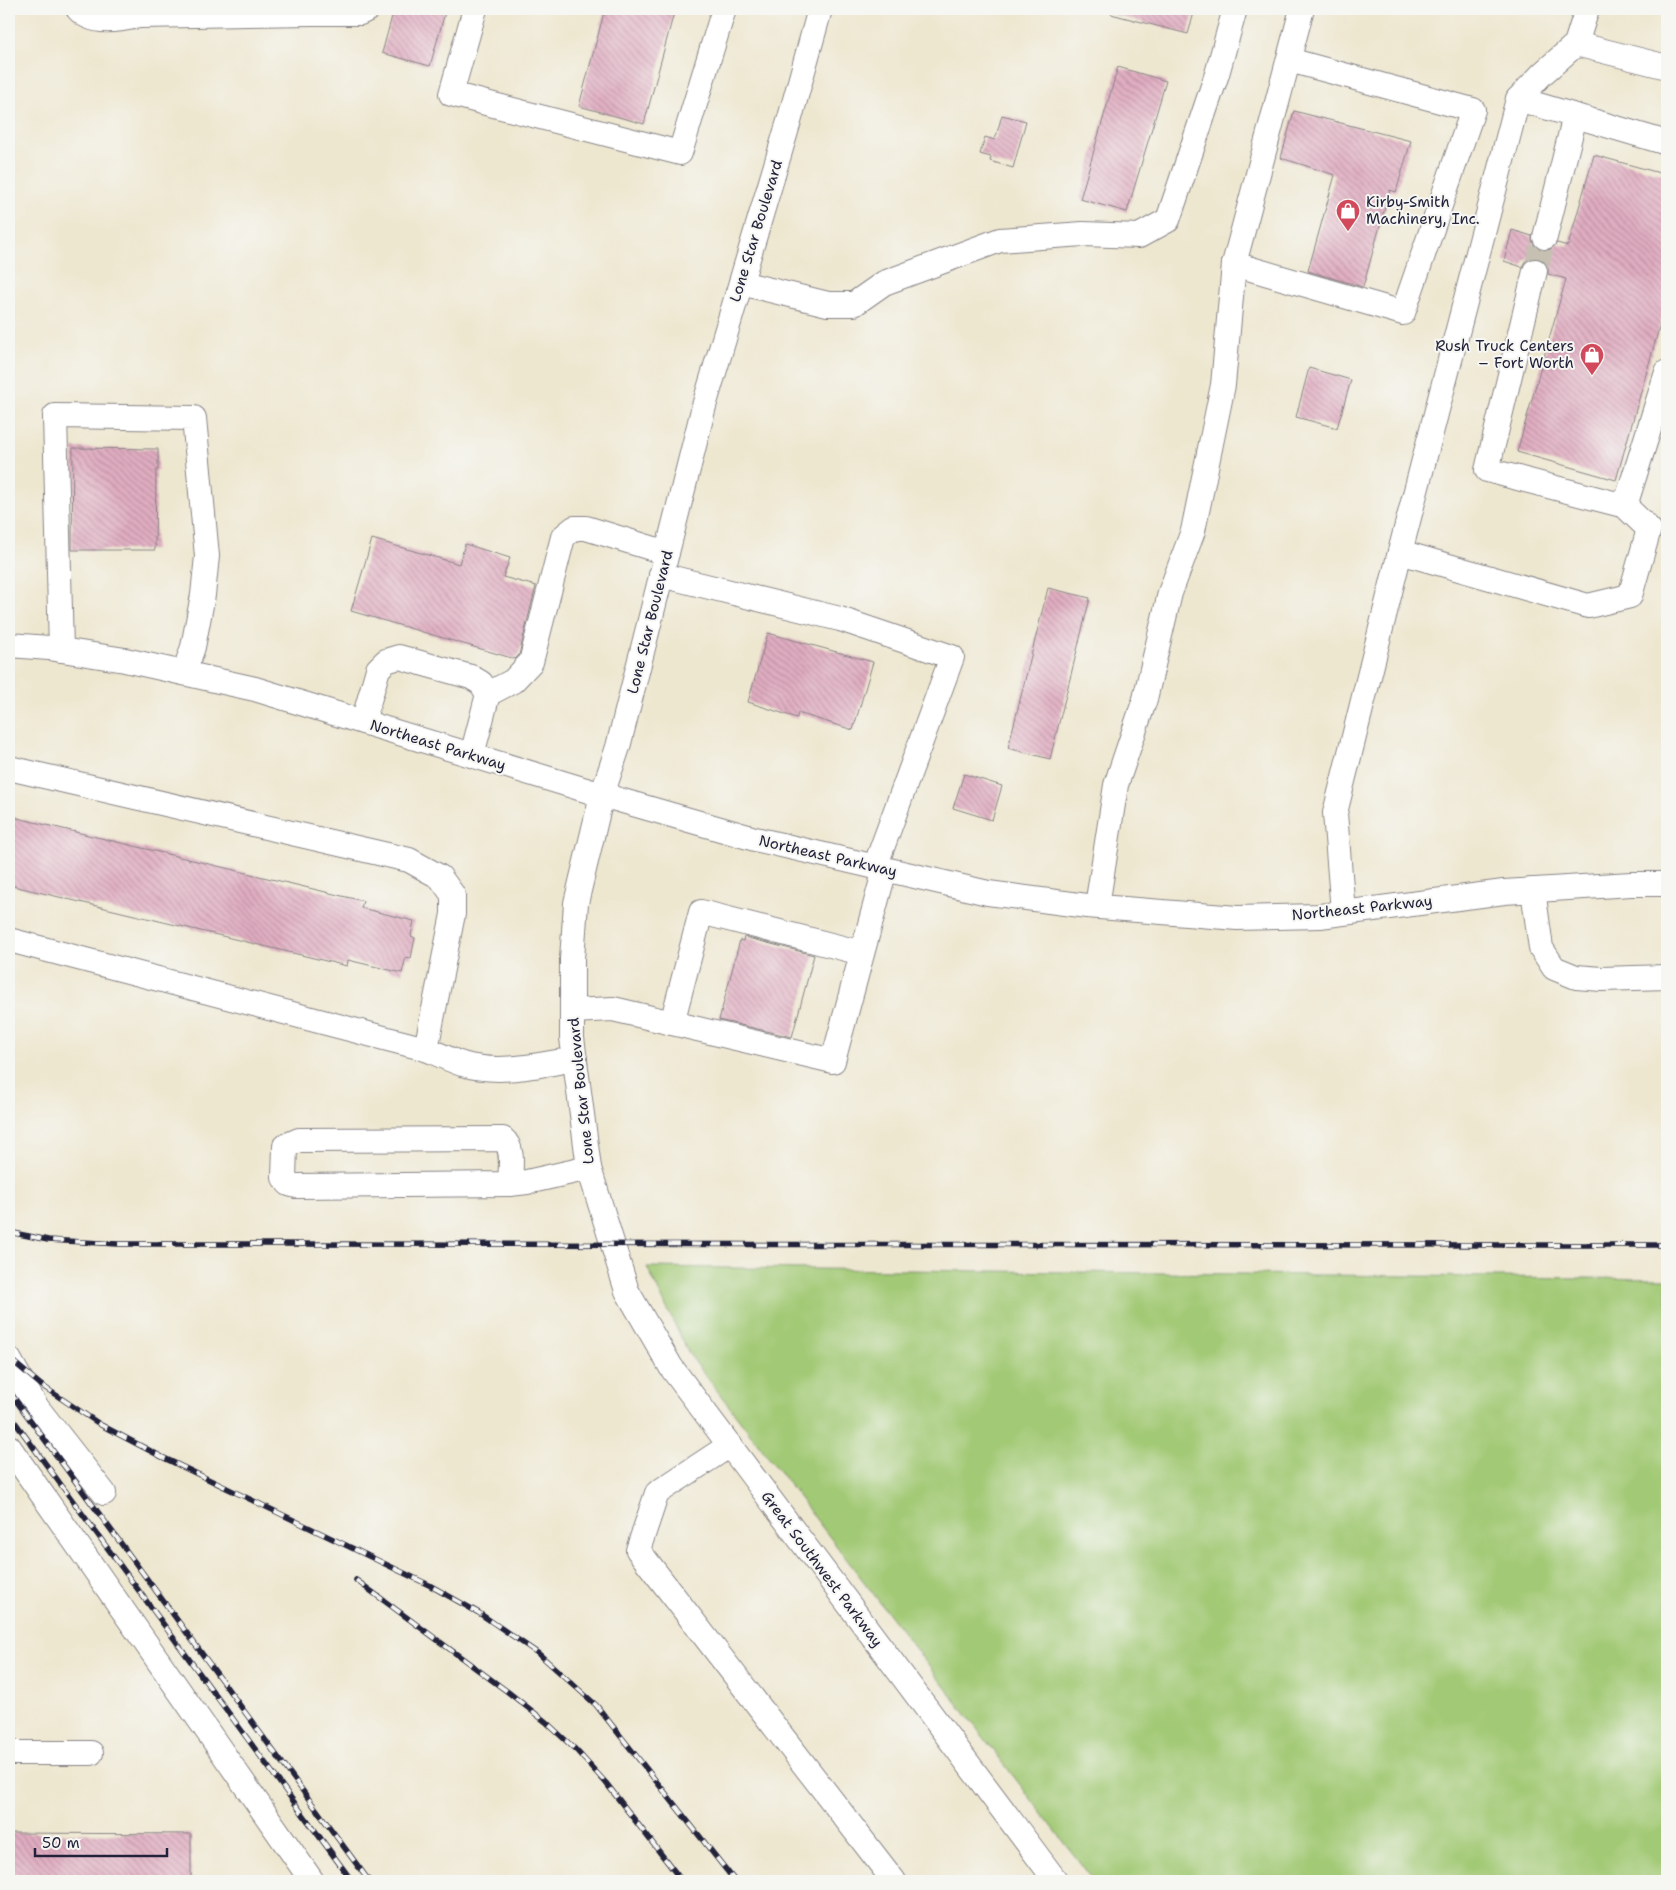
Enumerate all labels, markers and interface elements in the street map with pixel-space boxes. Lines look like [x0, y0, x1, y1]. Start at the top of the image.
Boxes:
street label: Lone Star Boulevard [725, 157, 787, 304]
place label: Kirby-Smith Machinery, Inc. [1366, 192, 1480, 229]
shop icon: Kirby-Smith Machinery, Inc. [1335, 198, 1361, 232]
place label: Rush Truck Centers – Fort Worth [1435, 336, 1574, 373]
shop icon: Rush Truck Centers – Fort Worth [1579, 342, 1605, 376]
street label: Lone Star Boulevard [622, 548, 678, 696]
street label: Northeast Parkway [368, 715, 508, 775]
street label: Northeast Parkway [757, 830, 899, 882]
street label: Northeast Parkway [1291, 891, 1433, 925]
street label: Lone Star Boulevard [563, 1016, 599, 1165]
street label: Great Southwest Parkway [757, 1487, 887, 1651]
scale bar [35, 1825, 168, 1857]
text: 50 m [42, 1833, 80, 1853]

